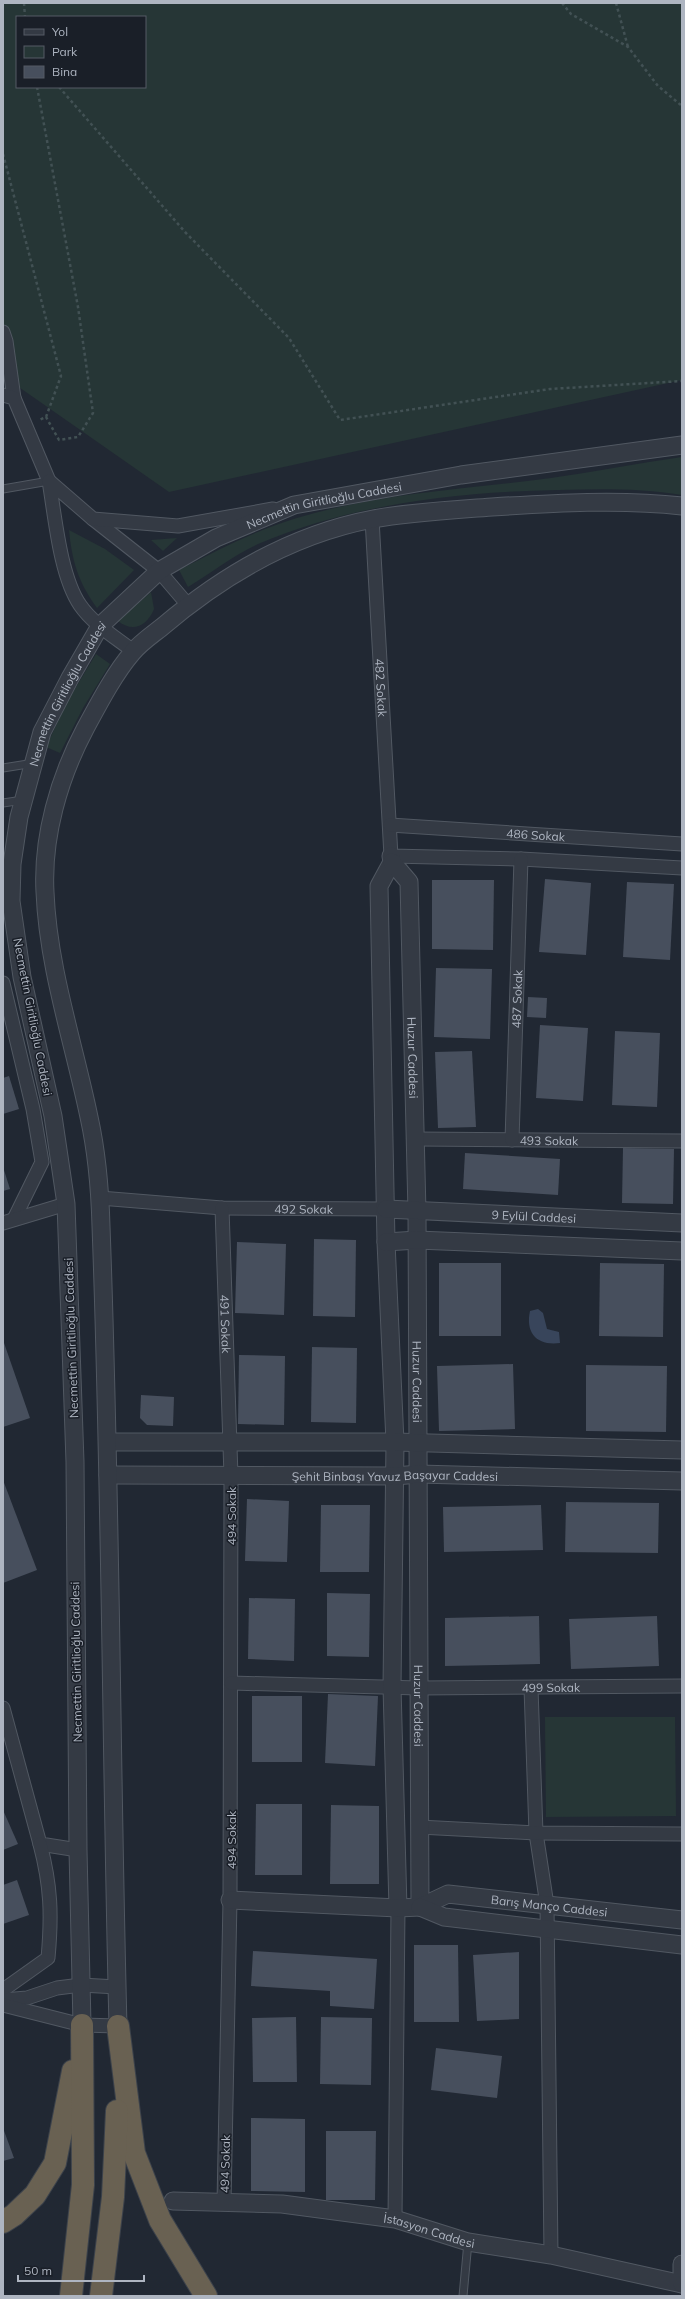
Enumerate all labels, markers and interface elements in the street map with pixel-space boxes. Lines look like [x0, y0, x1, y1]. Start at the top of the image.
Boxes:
legend [16, 16, 146, 88]
text: Yol [51, 24, 68, 39]
text: Park [52, 44, 78, 59]
text: Bina [52, 64, 77, 79]
street label: Necmettin Giritlioğlu Caddesi [244, 478, 403, 532]
street label: Necmettin Giritlioğlu Caddesi [26, 617, 108, 768]
street label: 482 Sokak [372, 658, 391, 718]
street label: 486 Sokak [506, 825, 566, 844]
street label: Necmettin Giritlioğlu Caddesi [10, 937, 56, 1097]
street label: 487 Sokak [508, 969, 525, 1029]
street label: Huzur Caddesi [405, 1017, 422, 1099]
street label: 493 Sokak [520, 1132, 579, 1148]
street label: 492 Sokak [274, 1201, 334, 1216]
street label: 9 Eylül Caddesi [491, 1207, 577, 1225]
street label: Necmettin Giritlioğlu Caddesi [61, 1257, 81, 1418]
street label: 491 Sokak [217, 1294, 234, 1354]
street label: Huzur Caddesi [410, 1341, 425, 1423]
street label: Şehit Binbaşı Yavuz Başayar Caddesi [292, 1467, 498, 1484]
street label: 494 Sokak [224, 1486, 239, 1545]
street label: Necmettin Giritlioğlu Caddesi [67, 1582, 85, 1742]
street label: Huzur Caddesi [411, 1665, 427, 1747]
street label: 499 Sokak [522, 1679, 581, 1695]
street label: 494 Sokak [224, 1810, 239, 1869]
street label: Barış Manço Caddesi [490, 1891, 608, 1919]
street label: 494 Sokak [217, 2134, 233, 2193]
street label: İstasyon Caddesi [383, 2210, 476, 2250]
scale bar [18, 2257, 144, 2283]
text: 50 m [24, 2263, 52, 2278]

